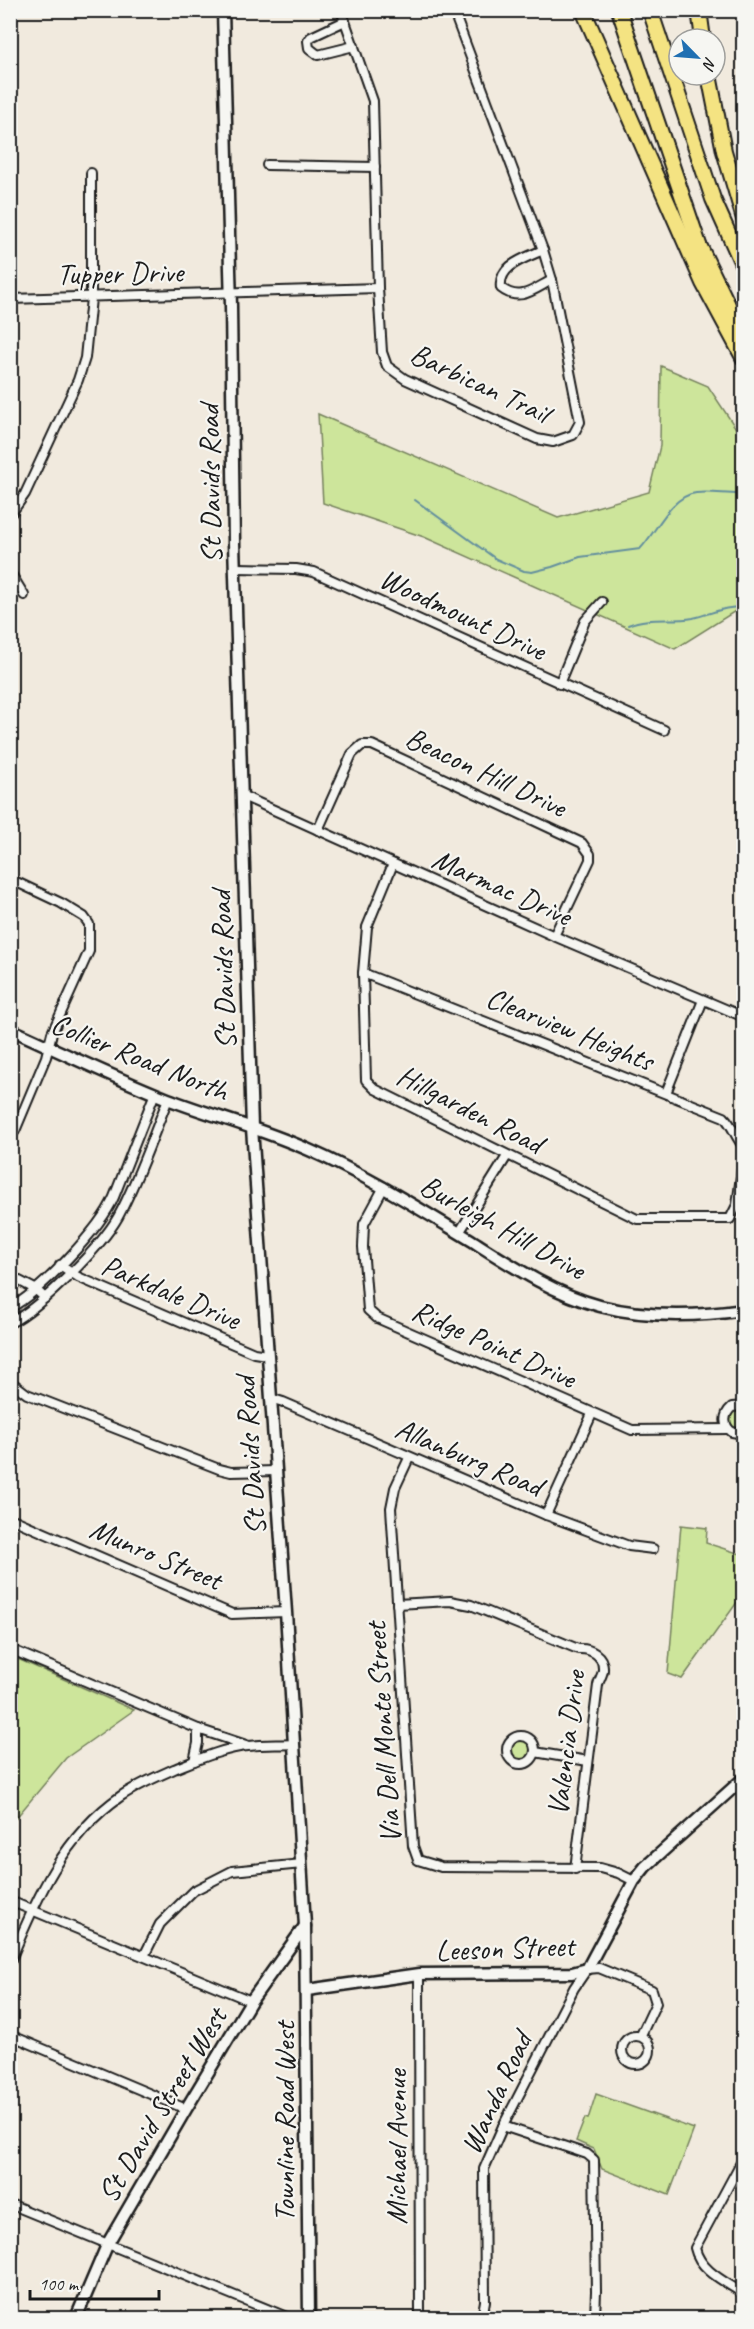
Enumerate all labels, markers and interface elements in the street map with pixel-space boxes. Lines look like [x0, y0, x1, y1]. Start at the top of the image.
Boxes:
north arrow [667, 27, 727, 87]
text: N [697, 54, 721, 74]
street label: Tupper Drive [56, 253, 186, 293]
street label: Barbican Trail [404, 334, 560, 434]
street label: St Davids Road [190, 400, 230, 564]
street label: Woodmount Drive [374, 559, 554, 670]
street label: Beacon Hill Drive [400, 718, 574, 827]
street label: Marmac Drive [427, 840, 579, 935]
street label: St Davids Road [201, 886, 245, 1050]
street label: Clearview Heights [481, 978, 662, 1081]
street label: Collier Road North [46, 1004, 236, 1111]
street label: Hillgarden Road [391, 1056, 553, 1164]
street label: Burleigh Hill Drive [414, 1166, 594, 1289]
street label: Parkdale Drive [96, 1246, 248, 1339]
street label: Ridge Point Drive [406, 1291, 584, 1398]
street label: St Davids Road [225, 1371, 274, 1537]
street label: Allanburg Road [390, 1409, 552, 1507]
street label: Munro Street [84, 1509, 230, 1600]
street label: Via Dell Monte Street [356, 1618, 410, 1845]
street label: Valencia Drive [538, 1666, 594, 1818]
street label: Leeson Street [435, 1926, 578, 1969]
street label: St David Street West [89, 1998, 237, 2209]
street label: Townline Road West [265, 2019, 303, 2222]
street label: Wanda Road [451, 2022, 542, 2160]
street label: Michael Avenue [377, 2067, 415, 2224]
scale bar [30, 2263, 159, 2301]
text: 100 m [39, 2273, 80, 2295]

